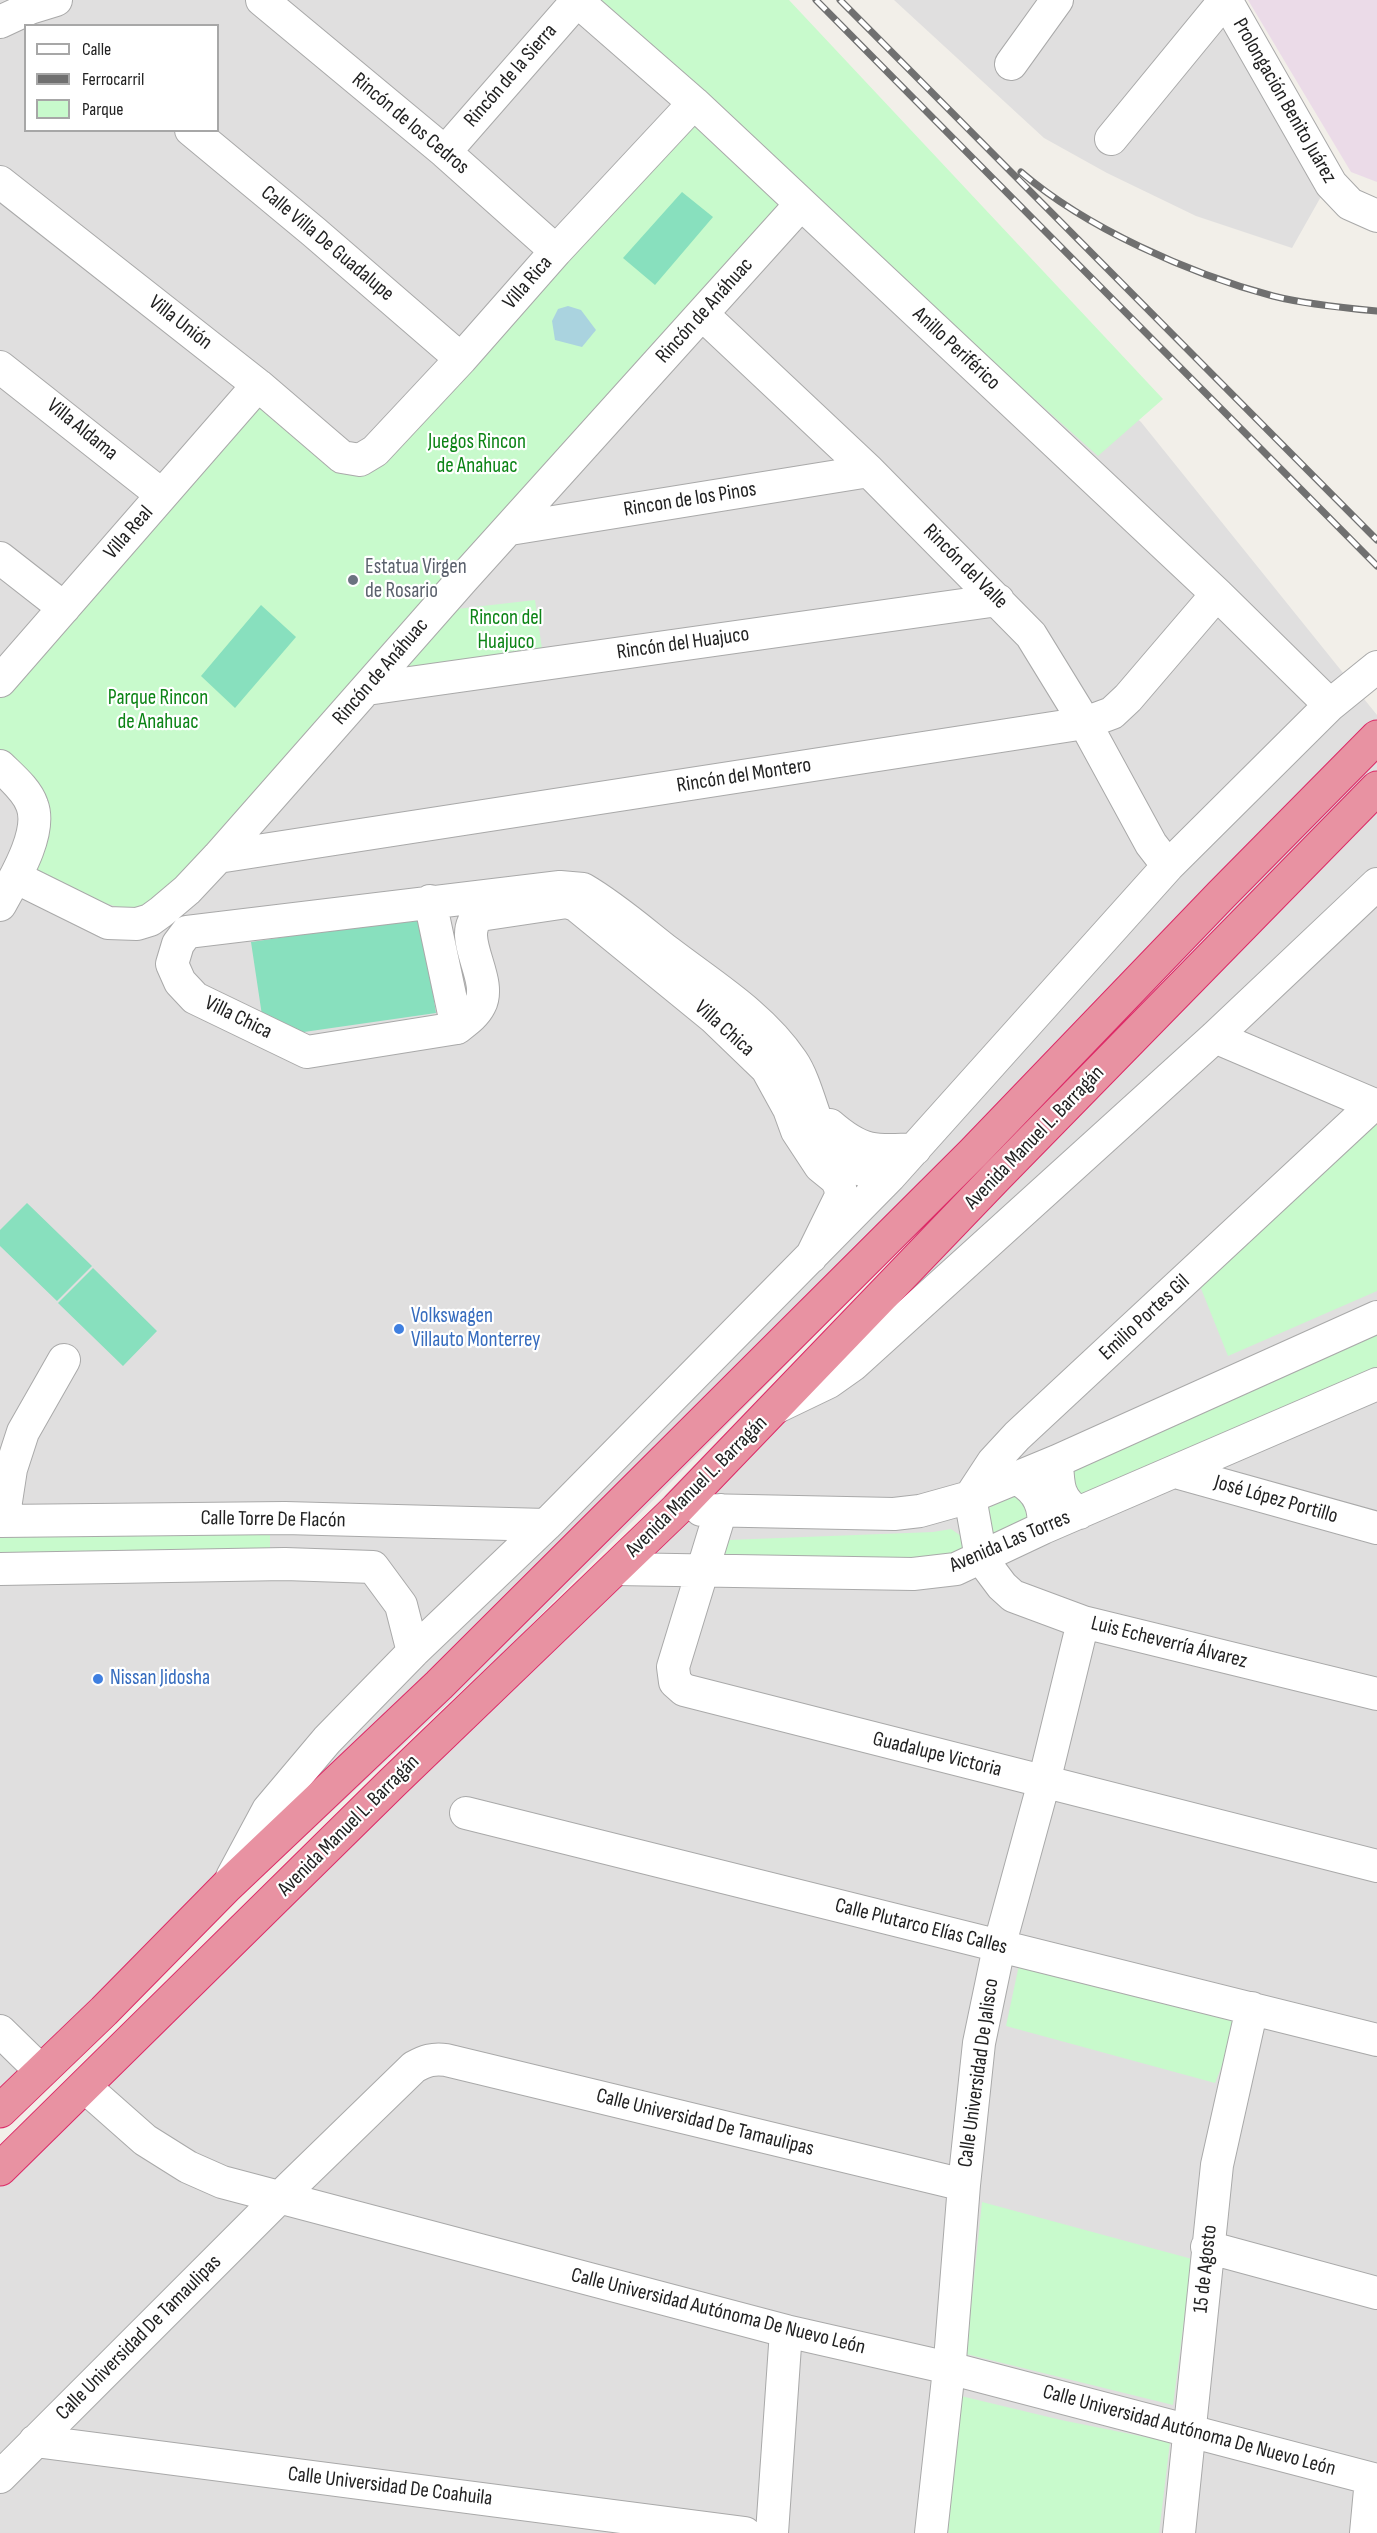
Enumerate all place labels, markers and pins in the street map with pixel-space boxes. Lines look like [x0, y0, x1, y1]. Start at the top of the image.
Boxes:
place label: Estatua Virgen de Rosario [365, 555, 467, 605]
marker: Estatua Virgen de Rosario [346, 573, 360, 587]
place label: Volkswagen Villauto Monterrey [411, 1304, 540, 1354]
marker: Volkswagen Villauto Monterrey [392, 1322, 406, 1336]
place label: Nissan Jidosha [110, 1666, 210, 1692]
marker: Nissan Jidosha [91, 1672, 105, 1686]

